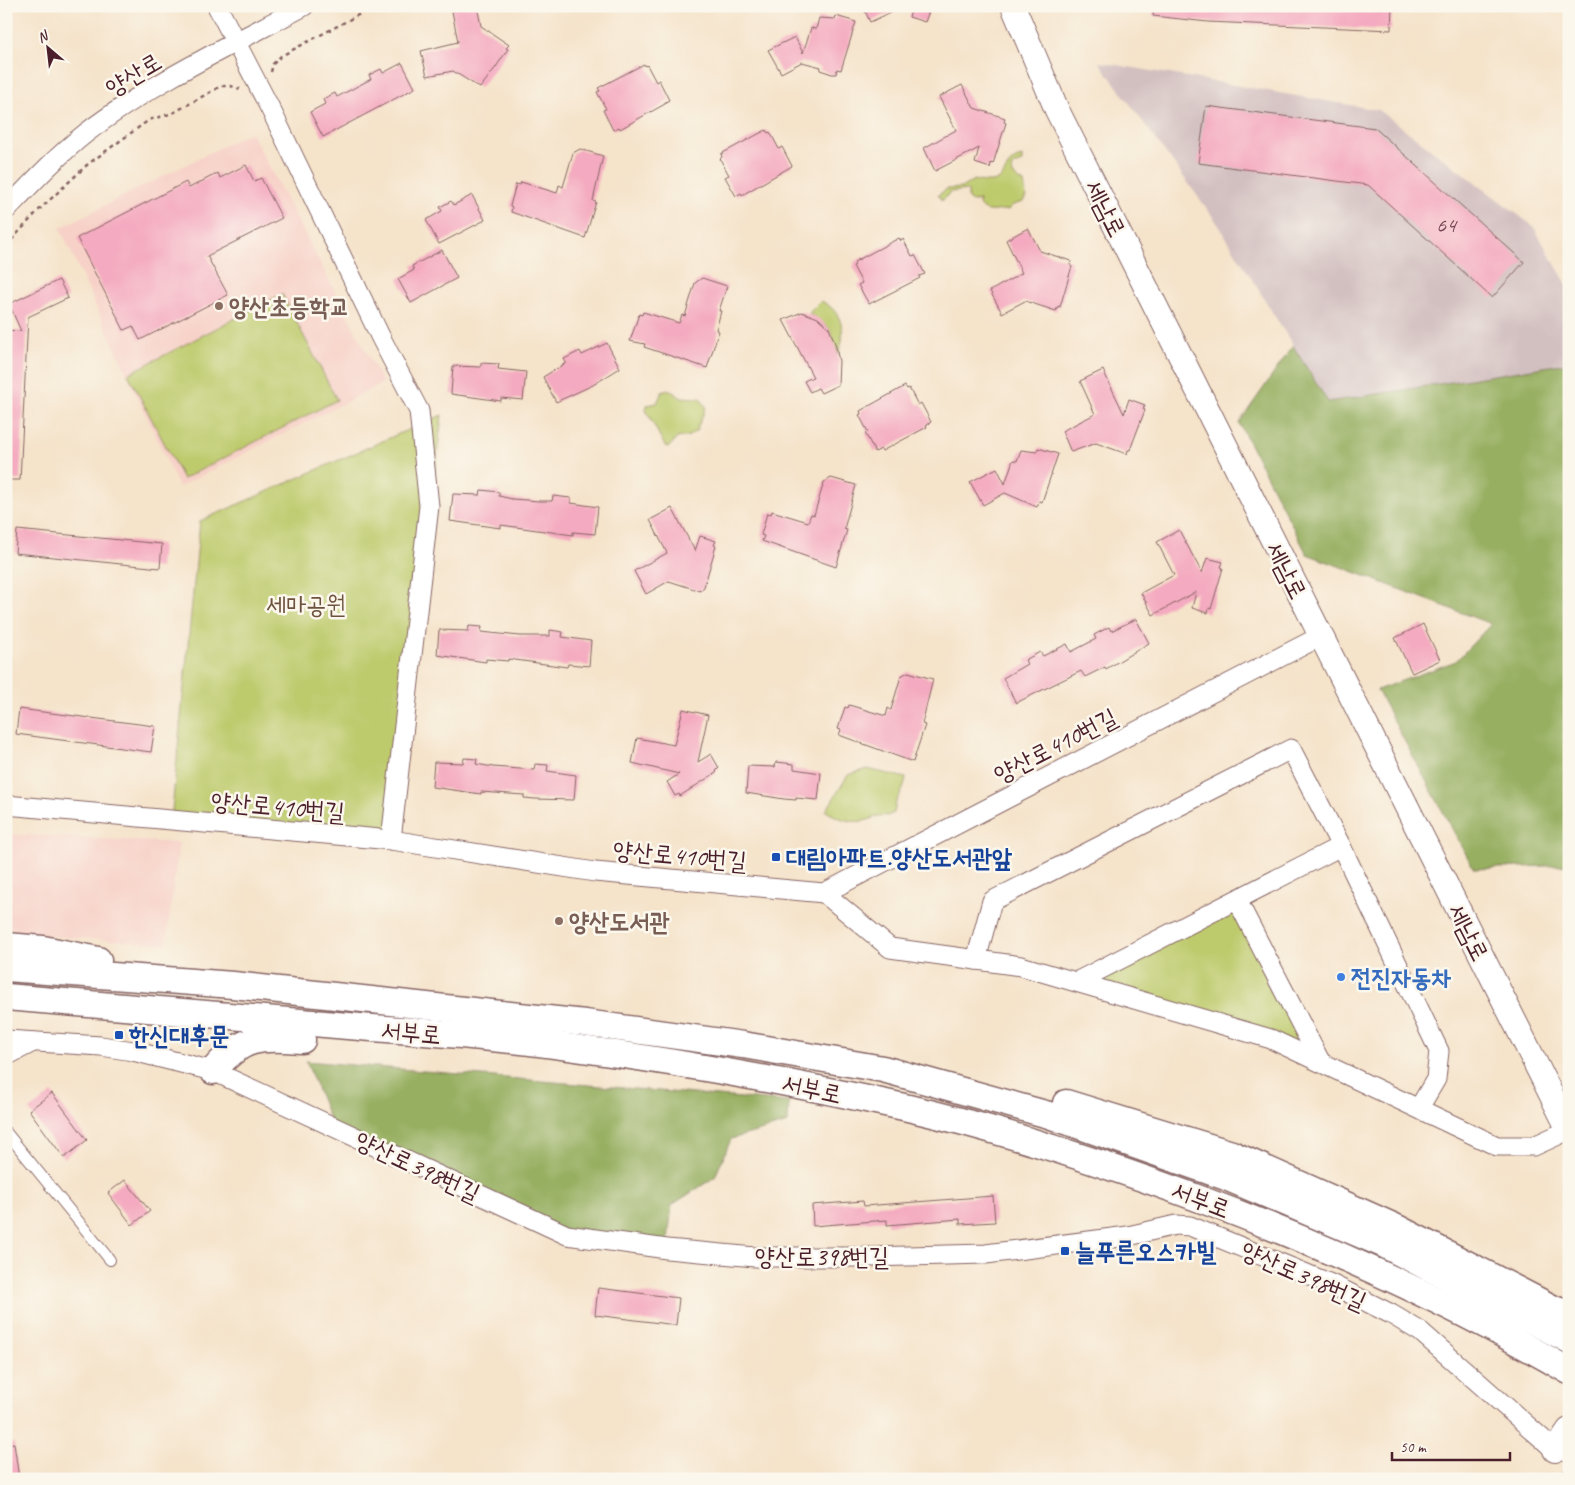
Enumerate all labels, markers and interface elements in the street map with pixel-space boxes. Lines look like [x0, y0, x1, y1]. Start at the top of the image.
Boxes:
north arrow [22, 22, 72, 72]
text: N [34, 26, 52, 47]
street label: 양산로 [99, 46, 168, 104]
street label: 세남로 [1077, 174, 1133, 243]
house number: 64 [1436, 211, 1458, 239]
place label: 양산초등학교 [229, 291, 350, 323]
marker: 양산초등학교 [213, 300, 225, 312]
street label: 세남로 [1258, 536, 1314, 605]
park label: 세마공원 [266, 589, 346, 621]
street label: 양산로410번길 [988, 701, 1123, 791]
street label: 양산로410번길 [210, 785, 346, 829]
street label: 양산로410번길 [612, 834, 748, 878]
place label: 대림아파트.양산도서관앞 [786, 842, 1012, 874]
marker: 대림아파트.양산도서관앞 [770, 851, 782, 863]
street label: 세남로 [1440, 898, 1496, 967]
place label: 양산도서관 [569, 906, 670, 938]
marker: 양산도서관 [553, 915, 565, 927]
place label: 전진자동차 [1351, 962, 1452, 994]
marker: 전진자동차 [1335, 971, 1347, 983]
street label: 서부로 [379, 1014, 442, 1052]
place label: 한신대후문 [128, 1020, 230, 1052]
marker: 한신대후문 [113, 1029, 125, 1041]
street label: 서부로 [779, 1067, 845, 1111]
street label: 양산로398번길 [350, 1124, 485, 1210]
street label: 서부로 [1167, 1174, 1235, 1226]
street label: 양산로398번길 [1236, 1234, 1371, 1318]
place label: 늘푸른오스카빌 [1075, 1236, 1217, 1268]
street label: 양산로398번길 [755, 1241, 889, 1273]
marker: 늘푸른오스카빌 [1059, 1245, 1071, 1257]
scale bar [1392, 1430, 1510, 1462]
text: 50 m [1400, 1438, 1427, 1457]

